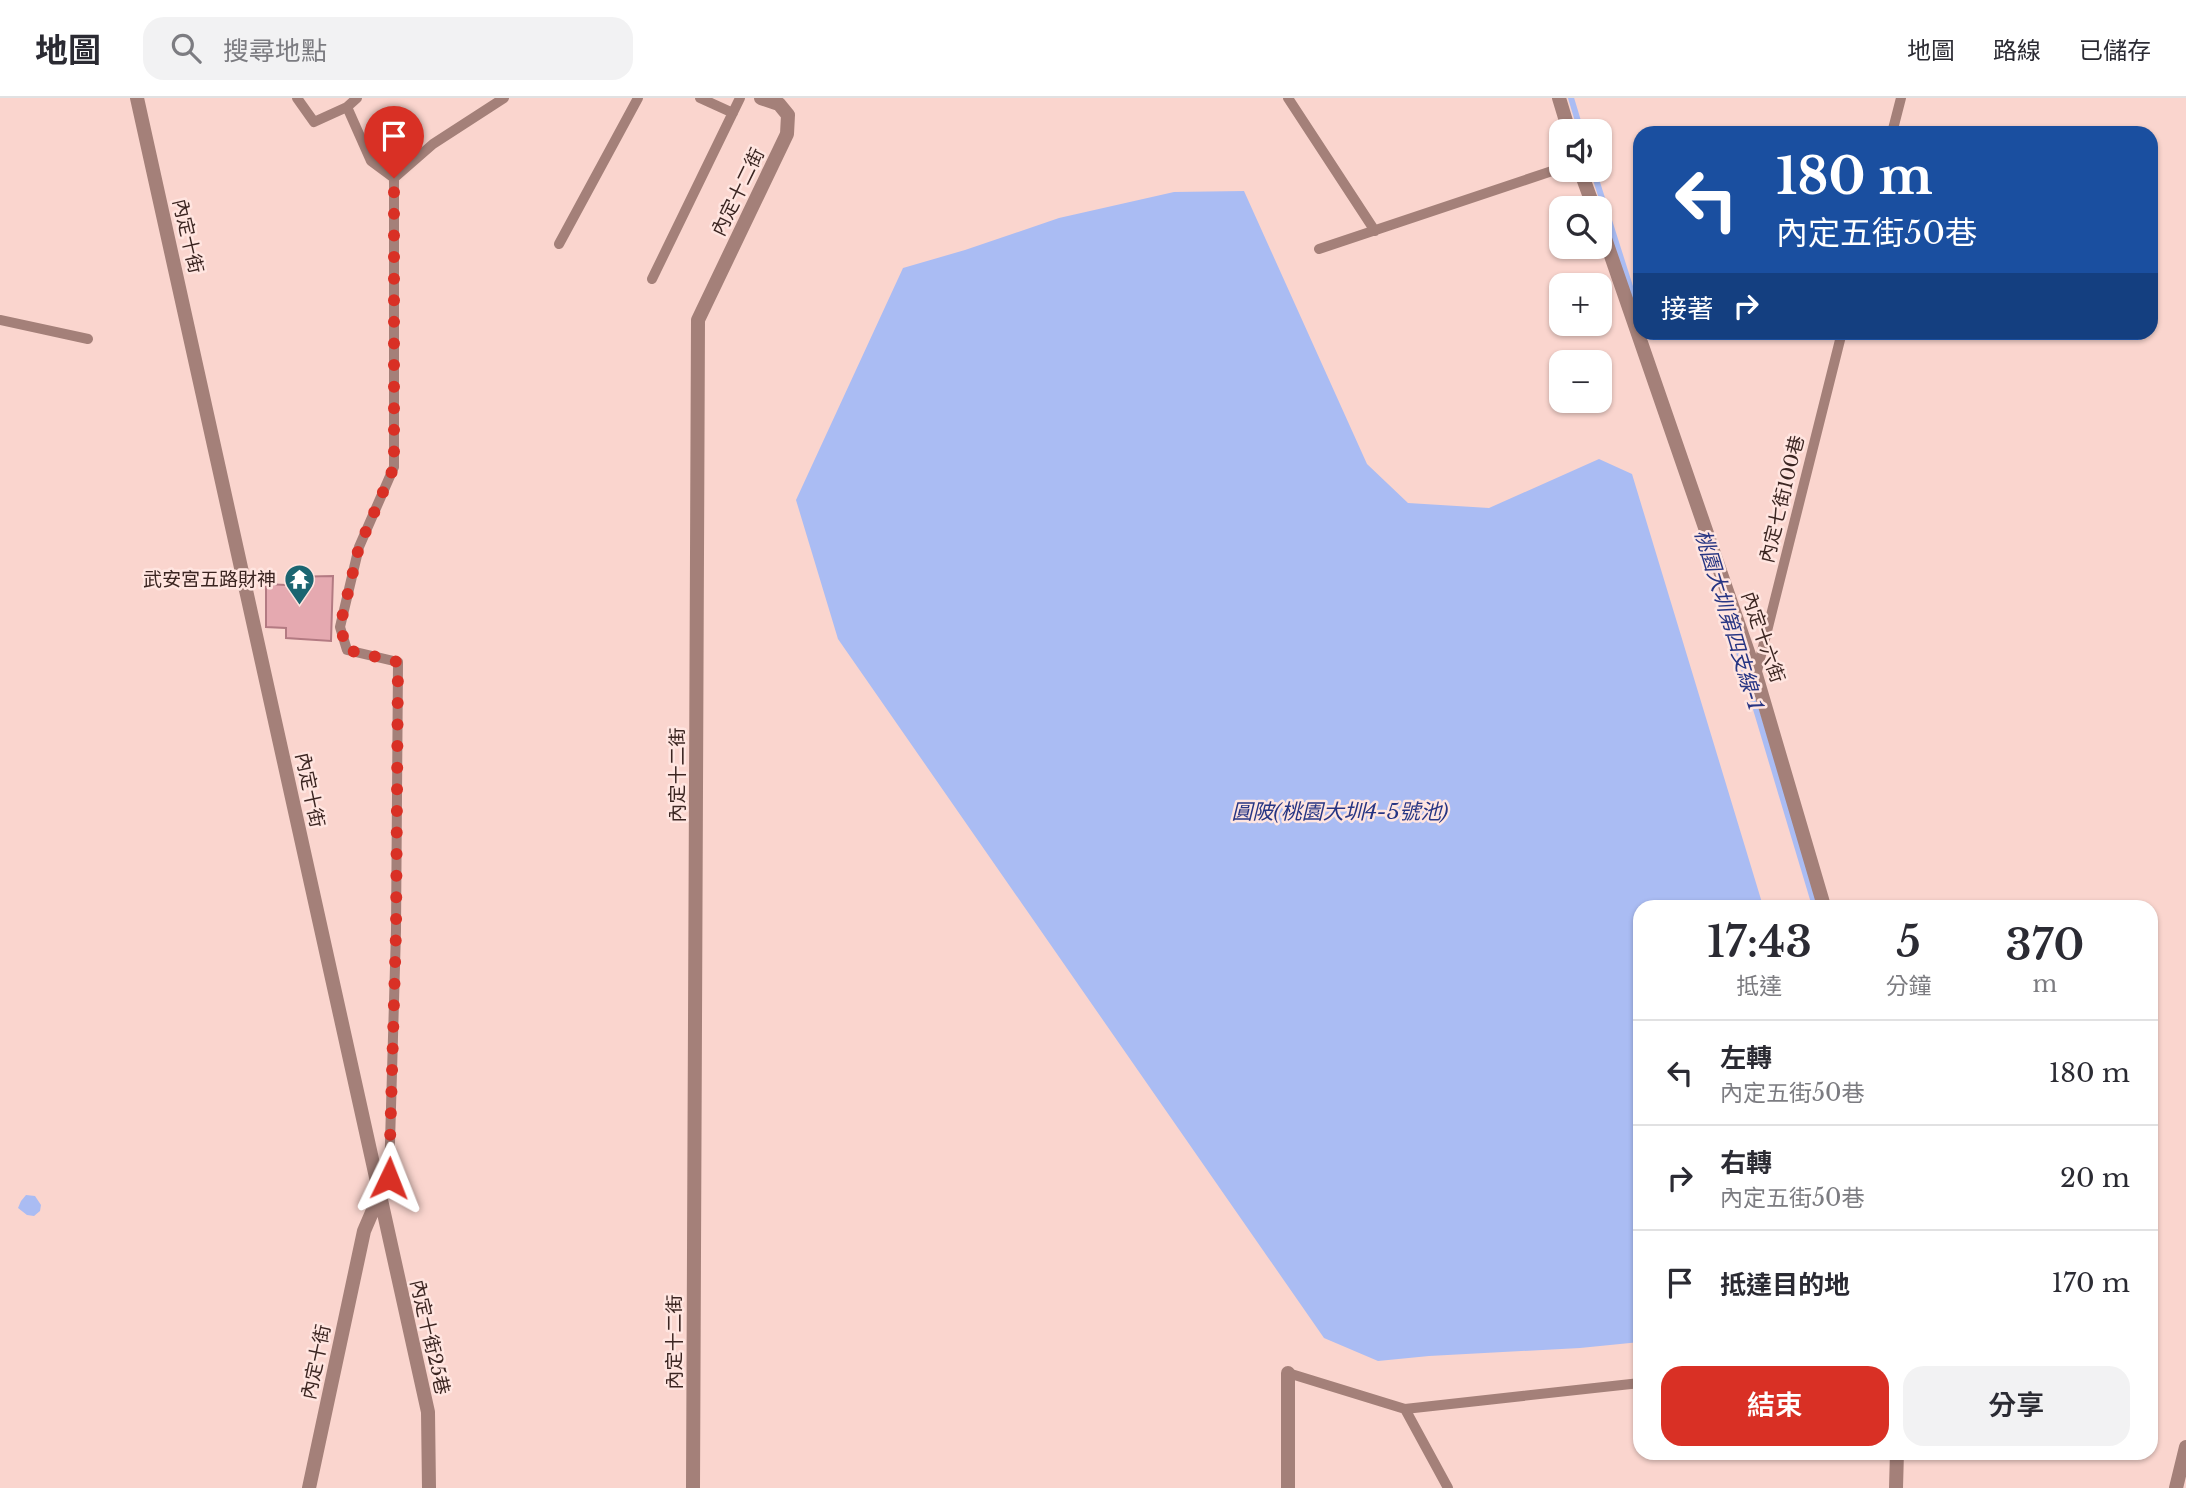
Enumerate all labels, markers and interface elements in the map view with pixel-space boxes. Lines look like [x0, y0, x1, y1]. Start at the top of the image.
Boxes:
search box [143, 17, 633, 80]
icon: search [167, 29, 205, 67]
text: 地圖 [35, 30, 101, 71]
text: 搜尋地點 [223, 35, 327, 67]
text: 地圖 [1907, 36, 1955, 65]
text: 路線 [1993, 36, 2041, 65]
text: 已儲存 [2079, 36, 2151, 65]
pin [364, 106, 424, 178]
icon: arrive [375, 117, 413, 155]
map controls [1549, 119, 1612, 413]
button: sound [1549, 119, 1612, 182]
street label: 內定十二街 [707, 144, 769, 240]
text: 180 m [1776, 146, 1933, 207]
icon: left [1661, 154, 1752, 245]
street label: 內定十街 [168, 196, 208, 276]
button: search [1549, 196, 1612, 259]
text: 內定五街50巷 [1776, 213, 1977, 253]
button: + [1549, 273, 1612, 336]
icon: right [1727, 287, 1765, 325]
text: 接著 [1661, 293, 1713, 325]
button: − [1549, 350, 1612, 413]
street label: 內定七街100巷 [1755, 433, 1809, 565]
water label: 桃園大圳第四支線-1 [1689, 526, 1769, 714]
temple icon: 武安宮五路財神 [282, 562, 316, 606]
place label: 武安宮五路財神 [143, 568, 276, 591]
street label: 內定十六街 [1737, 588, 1789, 686]
street label: 內定十二街 [666, 727, 689, 823]
street label: 內定十街 [291, 750, 329, 830]
water label: 圓陂(桃園大圳4-5號池) [1232, 799, 1448, 825]
text: 17:43 [1707, 916, 1812, 968]
text: 5 [1896, 916, 1921, 968]
text: 370 [2005, 919, 2084, 971]
text: m [2032, 970, 2057, 998]
text: 抵達 [1736, 972, 1782, 1000]
text: 分鐘 [1886, 972, 1932, 1000]
text: 左轉 [1720, 1042, 1772, 1074]
icon: left [1661, 1054, 1699, 1092]
text: 180 m [2049, 1057, 2130, 1089]
text: 內定五街50巷 [1720, 1079, 1865, 1107]
position arrow [352, 1141, 426, 1215]
text: 右轉 [1720, 1147, 1772, 1179]
icon: right [1661, 1159, 1699, 1197]
text: 20 m [2060, 1162, 2130, 1194]
text: 內定五街50巷 [1720, 1184, 1865, 1212]
icon: arrive [1661, 1264, 1699, 1302]
text: 170 m [2051, 1267, 2130, 1299]
text: 抵達目的地 [1720, 1269, 1850, 1301]
street label: 內定十街25巷 [406, 1277, 454, 1397]
street label: 內定十二街 [663, 1294, 686, 1390]
street label: 內定十街 [297, 1322, 335, 1402]
button: 結束 [1661, 1366, 1889, 1446]
button: 分享 [1903, 1366, 2130, 1446]

